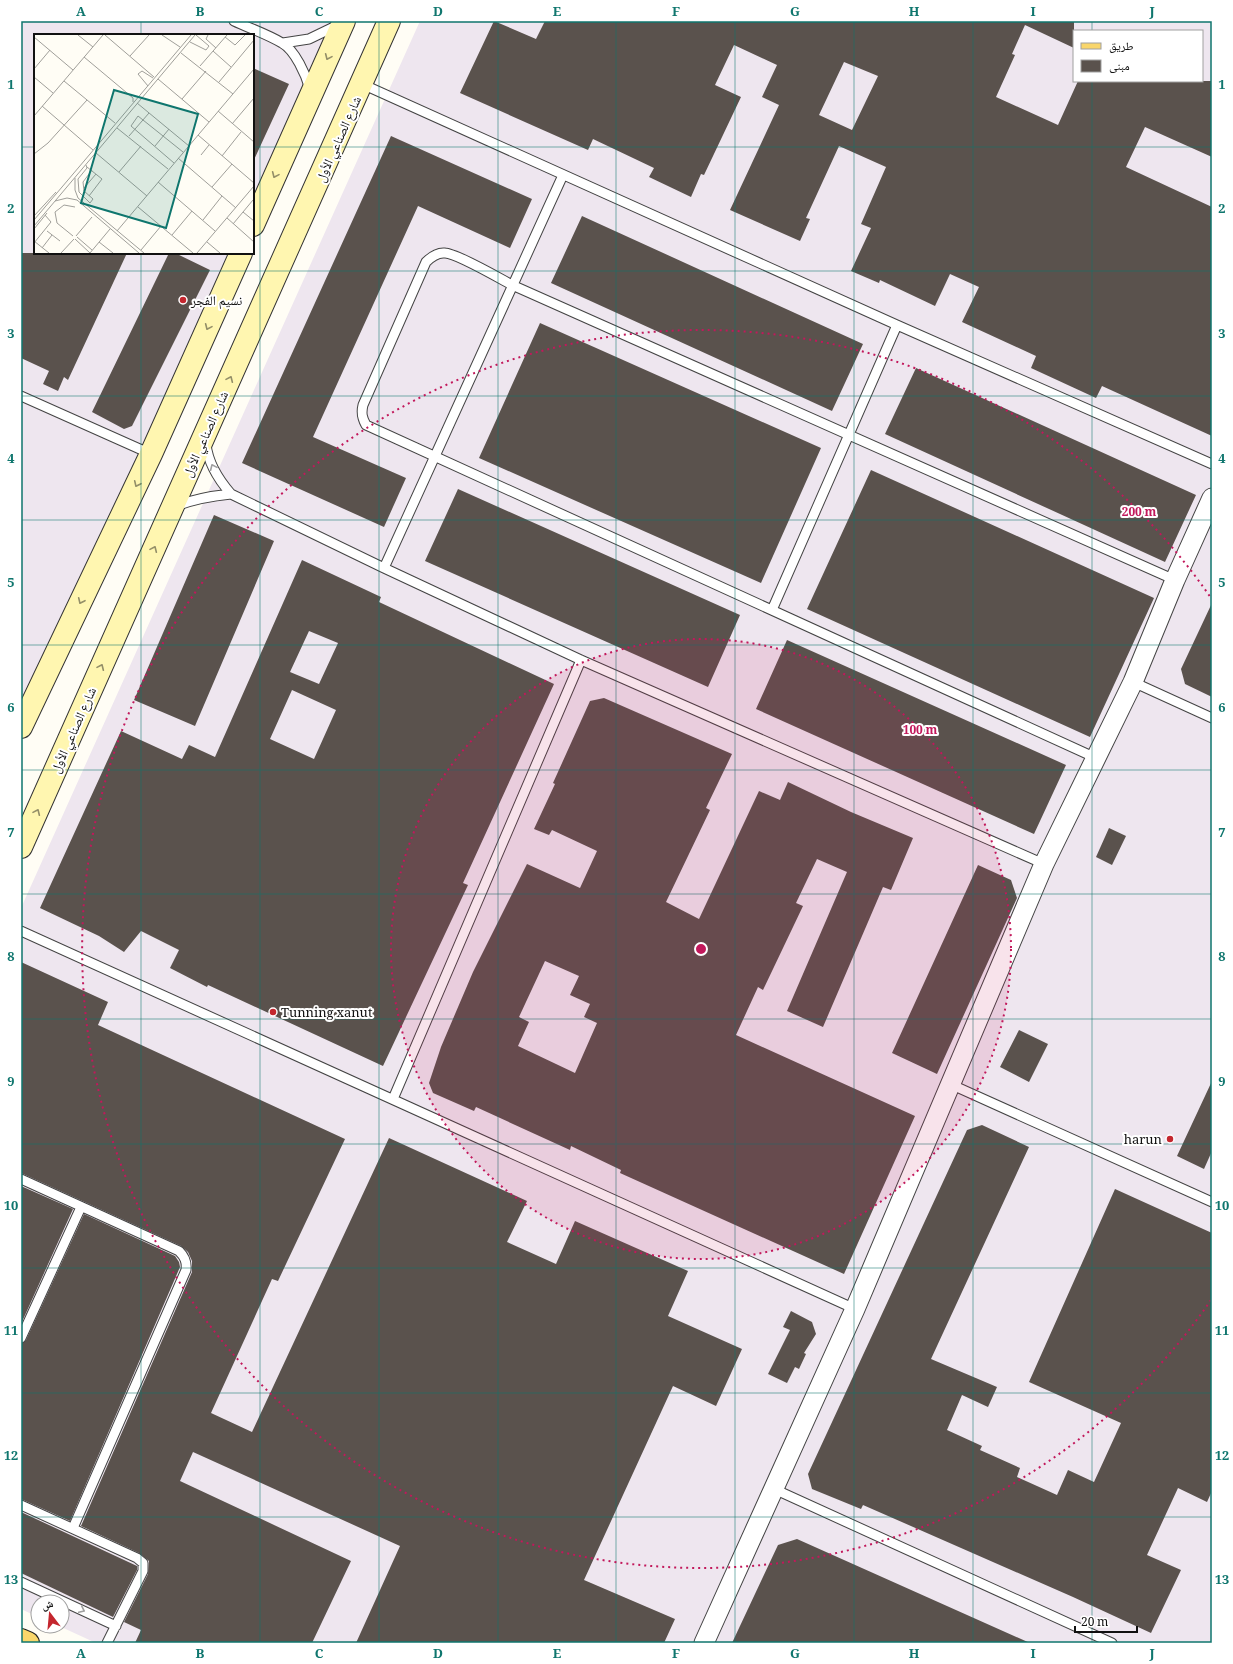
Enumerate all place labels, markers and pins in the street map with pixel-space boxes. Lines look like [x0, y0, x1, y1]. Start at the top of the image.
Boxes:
place label: نسيم الفجر [190, 291, 242, 313]
marker: نسيم الفجر [178, 295, 188, 305]
centre of rings [694, 942, 708, 956]
place label: Tunning xanut [281, 1003, 373, 1025]
marker: Tunning xanut [268, 1007, 278, 1017]
place label: harun [1124, 1130, 1163, 1152]
marker: harun [1165, 1134, 1175, 1144]

